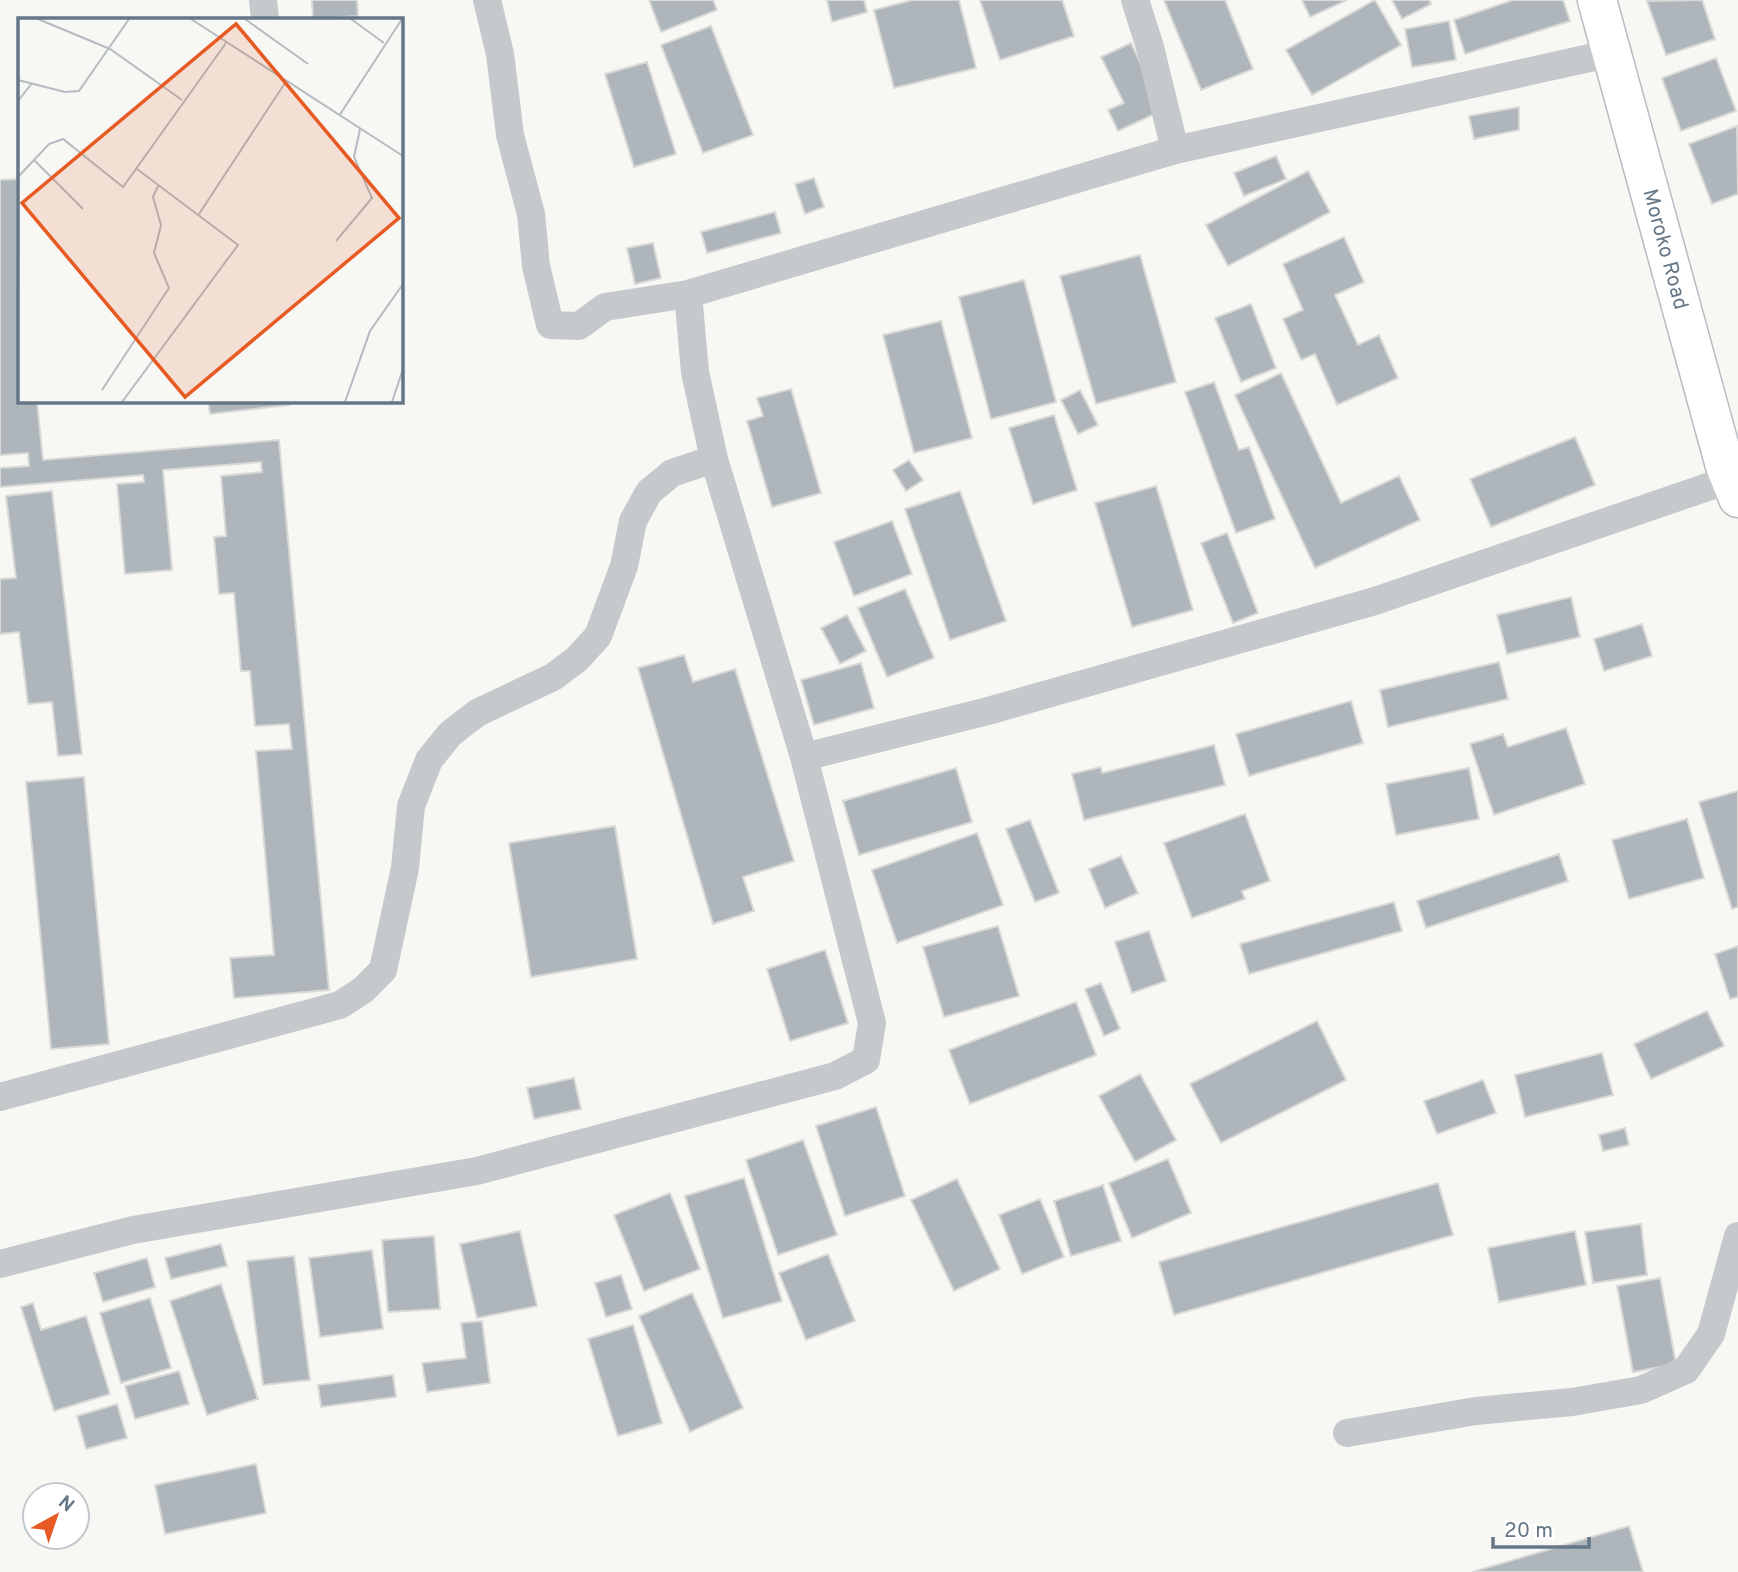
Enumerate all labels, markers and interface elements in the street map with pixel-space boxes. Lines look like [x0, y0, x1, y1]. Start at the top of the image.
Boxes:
inset map [18, 18, 402, 402]
street label: Moroko Road [1636, 186, 1694, 313]
north arrow [21, 1481, 91, 1551]
text: N [53, 1491, 79, 1518]
scale bar [1493, 1506, 1589, 1550]
text: 20 m [1504, 1518, 1553, 1545]

